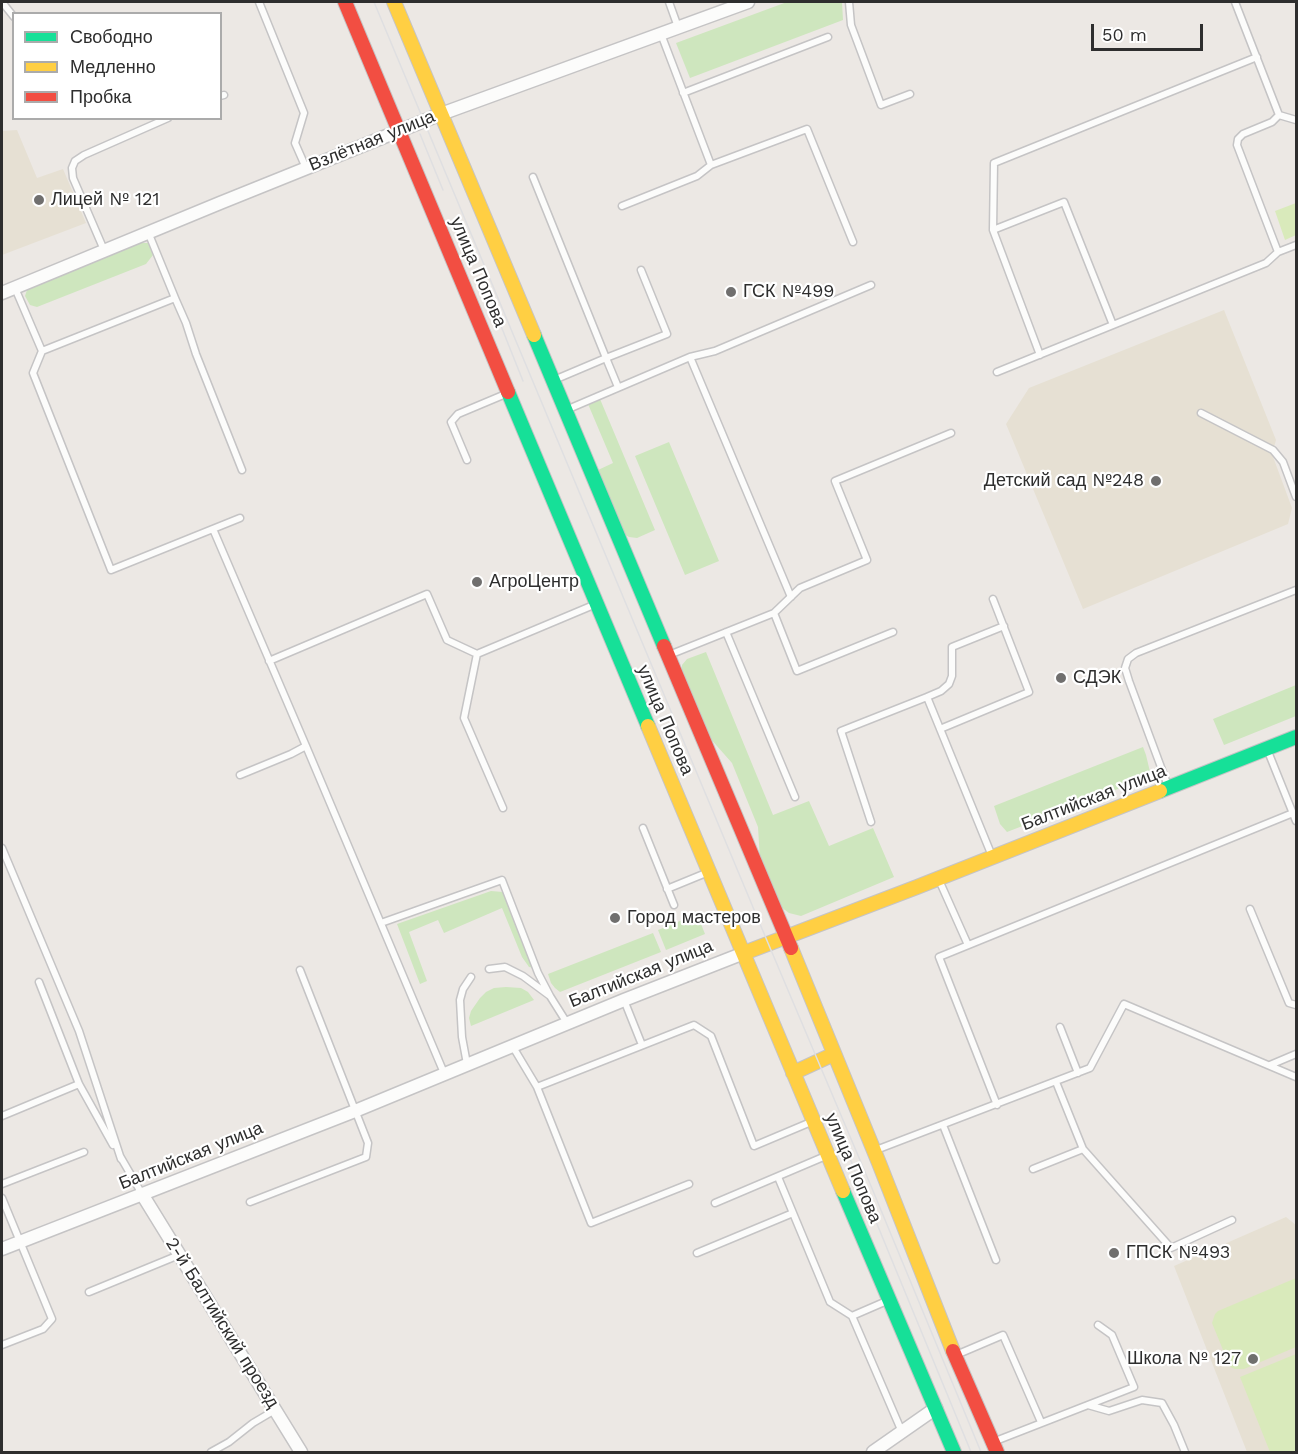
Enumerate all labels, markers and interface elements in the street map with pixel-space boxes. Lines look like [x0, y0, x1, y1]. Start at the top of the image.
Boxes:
legend [12, 12, 222, 120]
scale bar [1094, 12, 1206, 50]
text: 50 m [1102, 24, 1147, 45]
text: Свободно [70, 26, 153, 47]
text: Медленно [70, 56, 156, 77]
text: Пробка [70, 86, 132, 107]
street label: Взлётная улица [306, 106, 438, 176]
place label: Лицей № 121 [51, 189, 160, 211]
marker: Лицей № 121 [32, 193, 46, 207]
street label: улица Попова [445, 214, 511, 330]
place label: ГСК №499 [743, 281, 834, 303]
marker: ГСК №499 [724, 285, 738, 299]
place label: Детский сад №248 [984, 470, 1144, 492]
marker: Детский сад №248 [1149, 474, 1163, 488]
place label: АгроЦентр [489, 571, 579, 593]
marker: АгроЦентр [470, 575, 484, 589]
street label: улица Попова [632, 662, 698, 778]
place label: СДЭК [1073, 667, 1121, 689]
marker: СДЭК [1054, 671, 1068, 685]
street label: Балтийская улица [1019, 760, 1169, 836]
place label: Город мастеров [627, 907, 761, 929]
marker: Город мастеров [608, 911, 622, 925]
street label: Балтийская улица [566, 935, 716, 1013]
street label: улица Попова [820, 1110, 886, 1226]
street label: Балтийская улица [116, 1117, 266, 1195]
street label: 2-й Балтийский проезд [161, 1234, 283, 1412]
place label: ГПСК №493 [1126, 1242, 1230, 1264]
marker: ГПСК №493 [1107, 1246, 1121, 1260]
place label: Школа № 127 [1127, 1348, 1241, 1370]
marker: Школа № 127 [1246, 1352, 1260, 1366]

